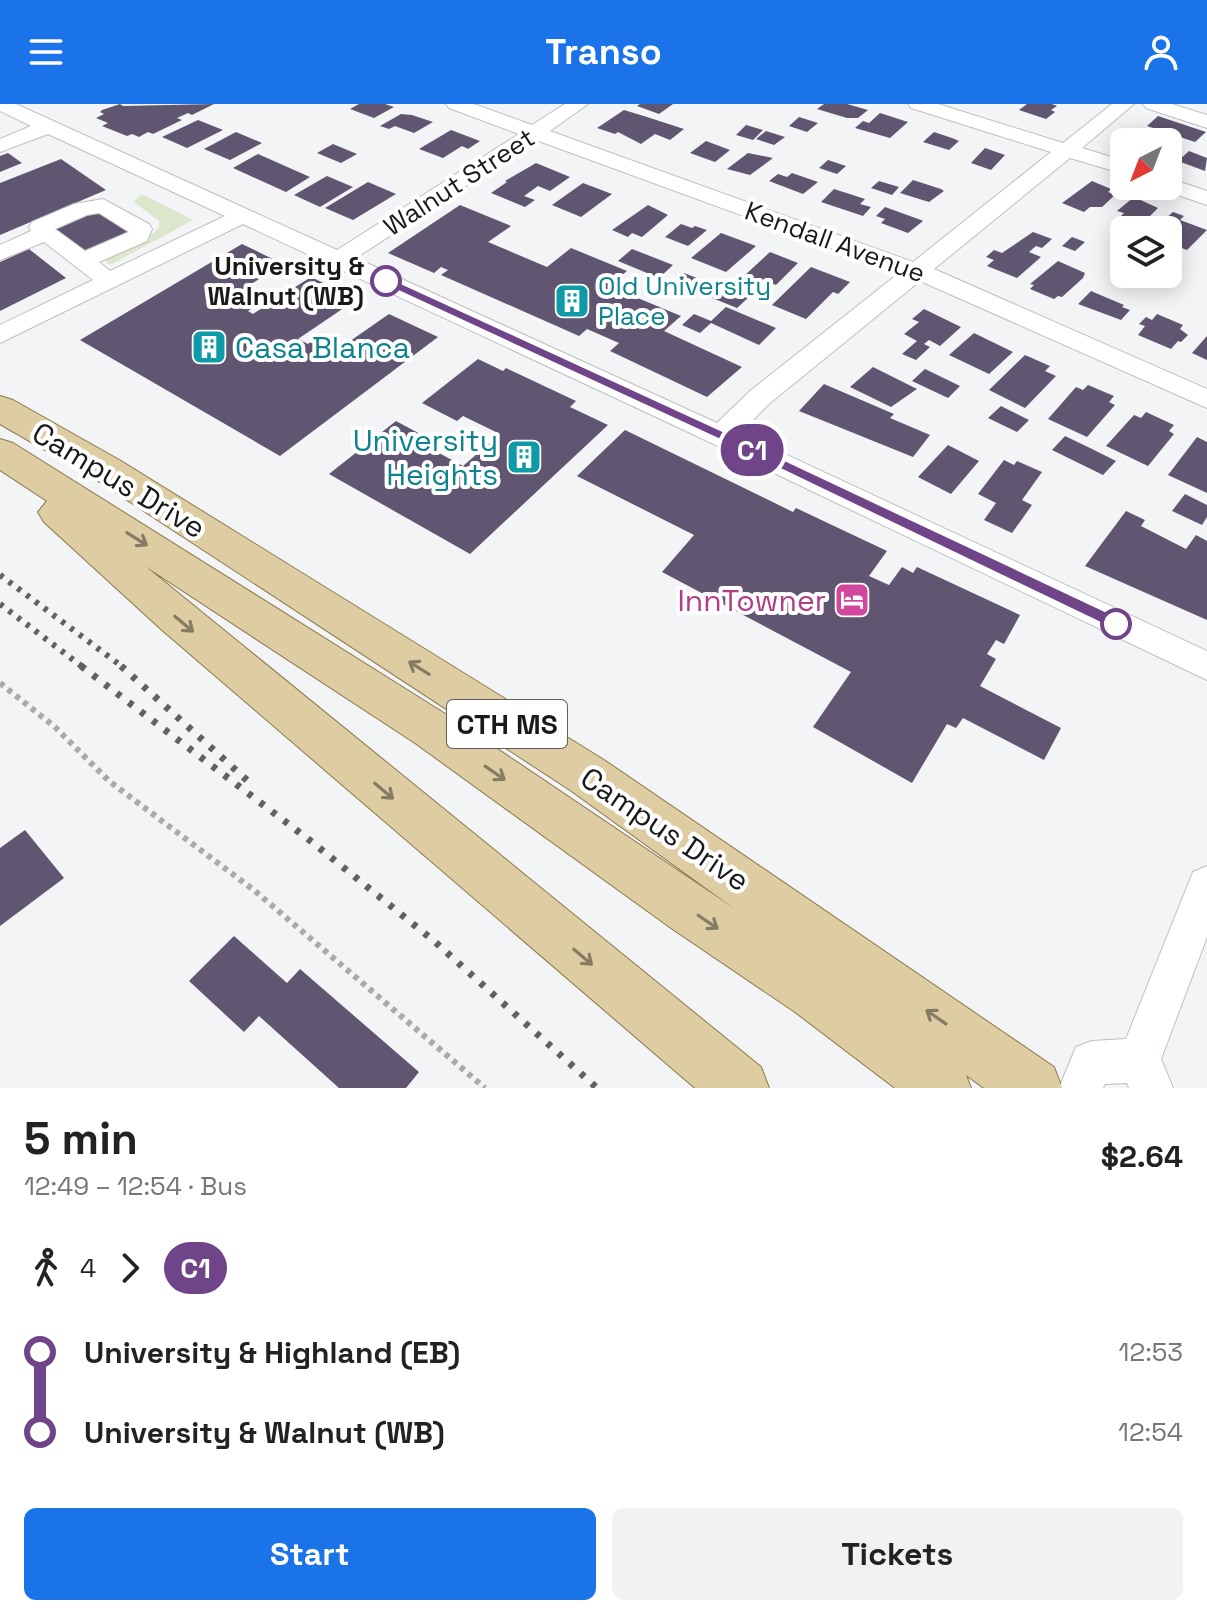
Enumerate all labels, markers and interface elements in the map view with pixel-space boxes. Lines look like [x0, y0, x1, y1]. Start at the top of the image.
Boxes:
text: Transo [545, 29, 662, 75]
icon: menu [24, 30, 68, 74]
icon: person [1139, 30, 1183, 74]
street label: Walnut Street [377, 120, 541, 244]
north arrow [1110, 128, 1182, 200]
map controls [1110, 128, 1182, 288]
street label: Kendall Avenue [740, 194, 930, 290]
button: layers [1110, 216, 1182, 288]
place label: University & Walnut (WB) [208, 249, 364, 313]
marker: University & Walnut (WB) [371, 266, 401, 296]
place label: Old University Place [598, 269, 771, 333]
building icon: Old University Place [553, 282, 591, 320]
building icon: Casa Blanca [190, 328, 228, 366]
place label: Casa Blanca [235, 328, 410, 367]
street label: Campus Drive [25, 413, 213, 547]
place label: University Heights [353, 421, 498, 494]
line badge: C1 [716, 424, 788, 476]
text: C1 [737, 432, 767, 468]
building icon: University Heights [505, 438, 543, 476]
one-way arrow [125, 531, 148, 547]
place label: InnTowner [678, 581, 826, 620]
hotel icon: InnTowner [833, 581, 871, 619]
unlabelled marker [1101, 609, 1131, 639]
one-way arrow [174, 615, 194, 633]
one-way arrow [408, 660, 431, 676]
road number: CTH MS [447, 700, 567, 748]
street label: Campus Drive [573, 758, 757, 900]
one-way arrow [483, 765, 505, 781]
one-way arrow [373, 782, 394, 800]
one-way arrow [697, 913, 719, 930]
one-way arrow [573, 948, 593, 966]
one-way arrow [925, 1009, 947, 1026]
text: 5 min [24, 1111, 138, 1167]
text: $2.64 [1101, 1137, 1183, 1176]
text: 12:49 – 12:54 · Bus [24, 1169, 247, 1203]
icon: walk [24, 1246, 68, 1290]
icon: forward [108, 1246, 152, 1290]
text: C1 [180, 1250, 211, 1286]
text: 4 [80, 1251, 96, 1285]
text: University & Highland (EB) [84, 1333, 460, 1372]
text: 12:53 [1119, 1335, 1183, 1369]
text: University & Walnut (WB) [84, 1413, 445, 1452]
text: 12:54 [1118, 1415, 1183, 1449]
button: Start [24, 1508, 596, 1600]
button: Tickets [612, 1508, 1183, 1600]

